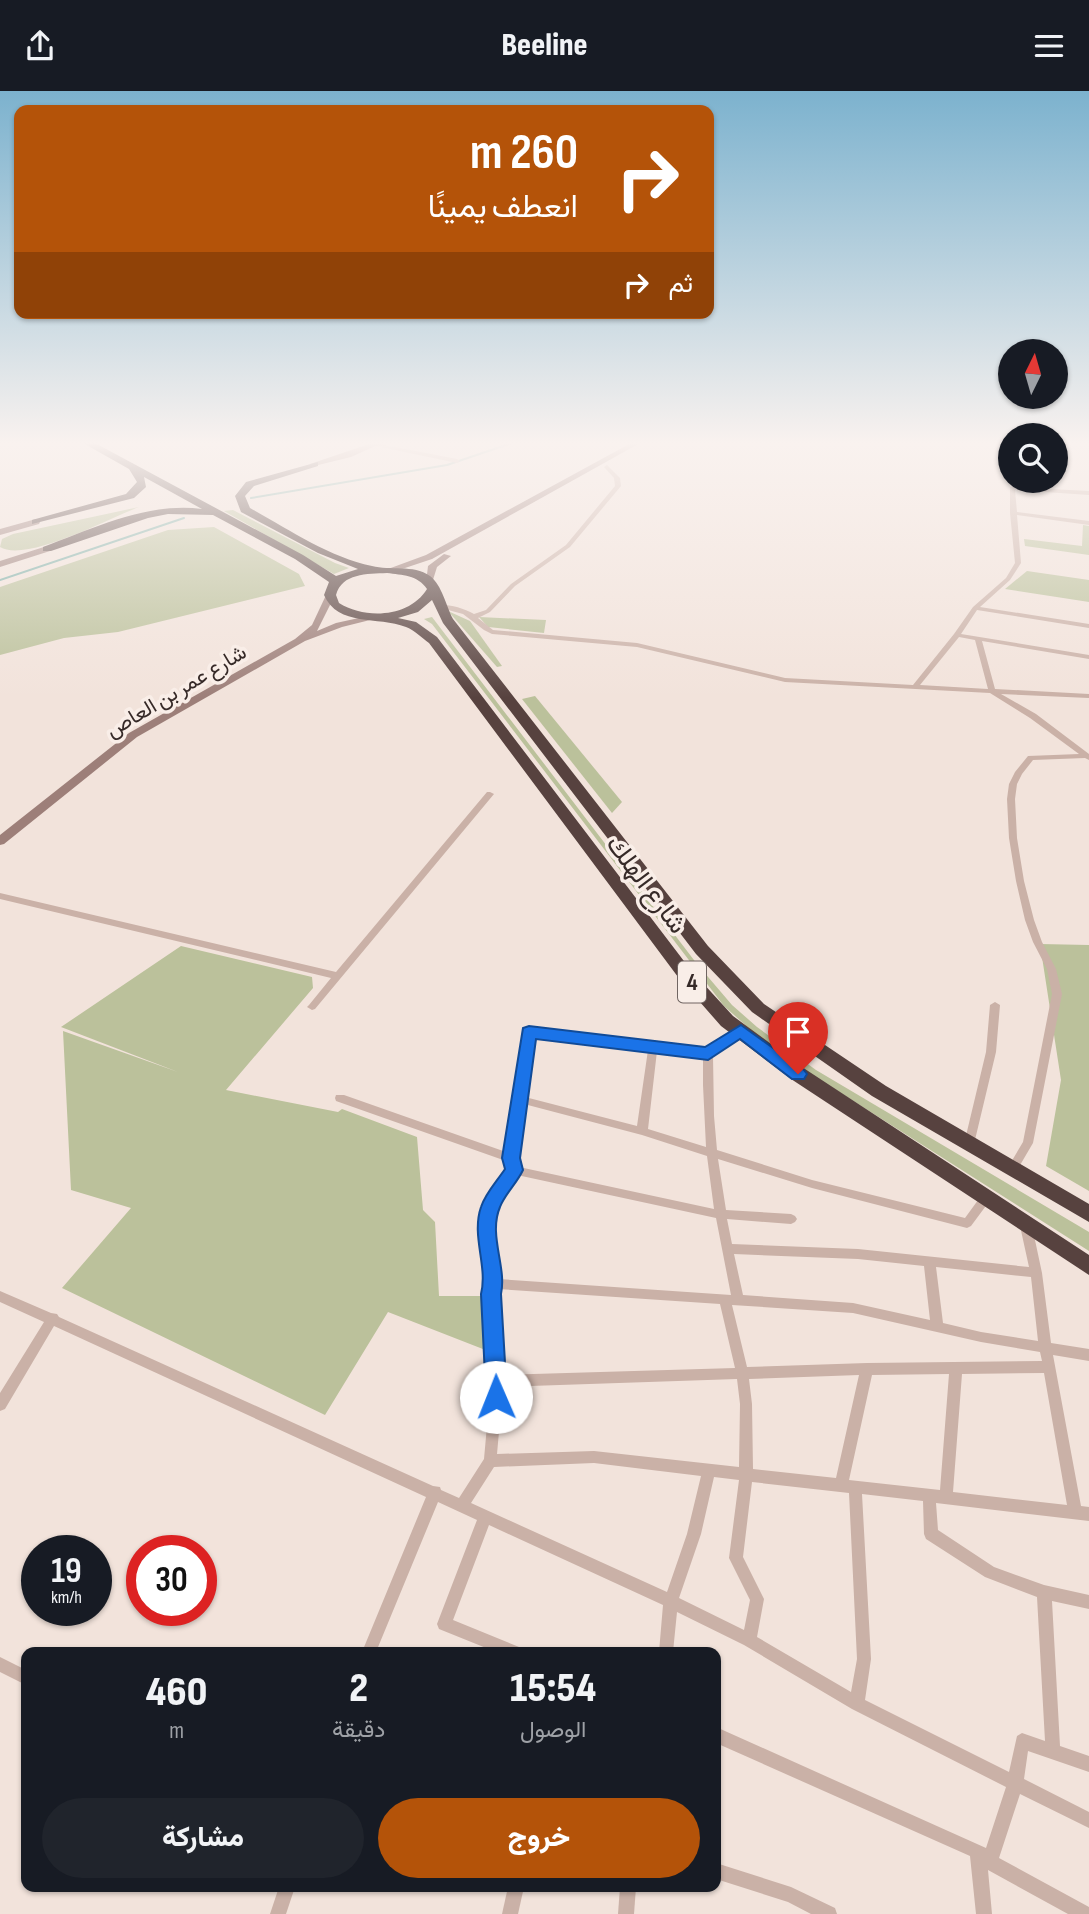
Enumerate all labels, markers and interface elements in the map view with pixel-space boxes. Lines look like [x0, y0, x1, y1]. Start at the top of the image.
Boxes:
text: Beeline [501, 26, 588, 65]
icon: share [21, 27, 59, 65]
icon: menu [1030, 27, 1068, 65]
text: 260 m [470, 124, 578, 183]
icon: right [602, 133, 693, 224]
text: انعطف يمينًا [428, 188, 578, 227]
icon: right [617, 266, 655, 304]
text: ثم [669, 269, 693, 300]
north arrow [998, 339, 1068, 409]
map controls [998, 339, 1068, 493]
button: search [998, 423, 1068, 493]
street label: شارع عمر بن العاص [102, 640, 251, 744]
street label: شارع الهلك [598, 830, 693, 941]
road number: 4 [678, 961, 706, 1003]
pin [768, 1002, 828, 1074]
icon: arrive [779, 1013, 817, 1051]
position arrow [459, 1360, 533, 1434]
speed limit sign: 30 [126, 1535, 217, 1626]
text: 19 [51, 1550, 82, 1593]
text: km/h [51, 1587, 82, 1608]
text: 2 [349, 1663, 368, 1714]
text: 15:54 [510, 1663, 596, 1714]
text: 460 [146, 1667, 207, 1718]
text: دقيقة [332, 1716, 385, 1744]
text: الوصول [520, 1716, 586, 1744]
text: m [169, 1717, 184, 1745]
button: مشاركة [42, 1798, 364, 1878]
button: خروج [378, 1798, 700, 1878]

